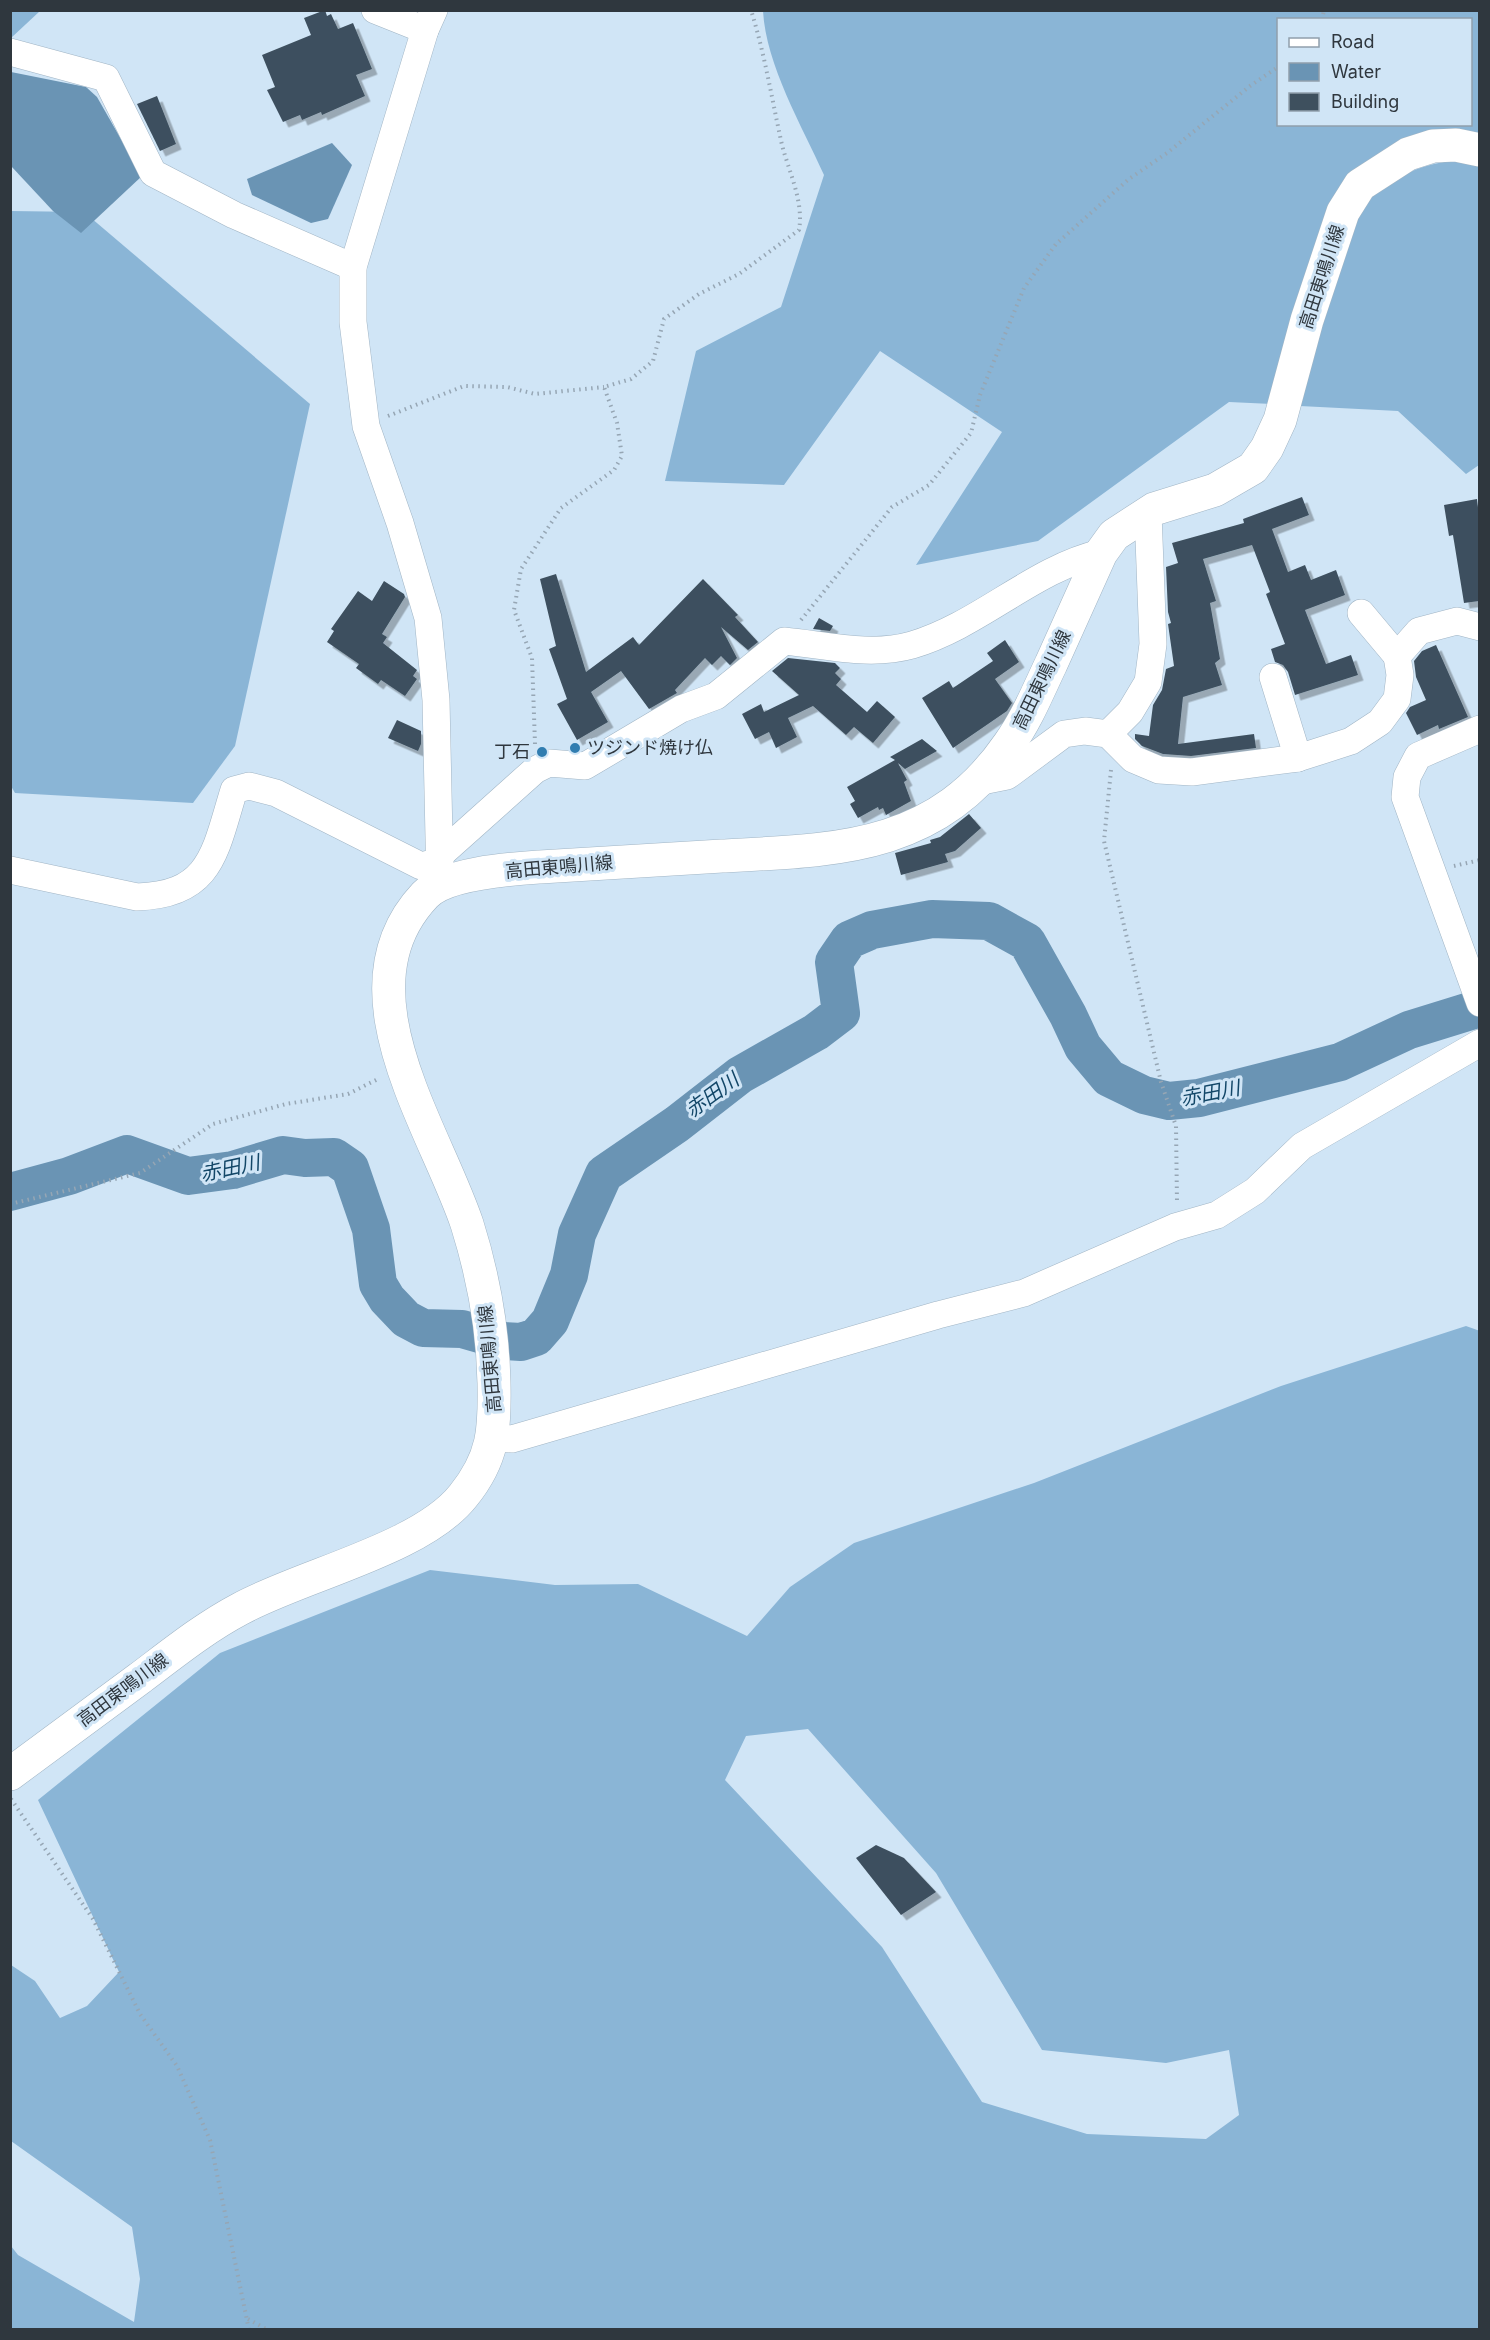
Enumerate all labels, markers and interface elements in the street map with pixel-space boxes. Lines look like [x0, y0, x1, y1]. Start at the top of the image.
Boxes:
legend [1277, 18, 1472, 126]
text: Road [1331, 31, 1374, 52]
text: Water [1331, 61, 1381, 82]
text: Building [1331, 91, 1399, 112]
street label: 高田東鳴川線 [1295, 222, 1348, 331]
street label: 高田東鳴川線 [1008, 627, 1075, 733]
place label: ツジンド焼け仏 [587, 737, 713, 758]
place label: 丁石 [494, 741, 530, 762]
marker: ツジンド焼け仏 [568, 741, 582, 755]
marker: 丁石 [535, 745, 549, 759]
street label: 高田東鳴川線 [504, 851, 614, 882]
water label: 赤田川 [681, 1066, 745, 1122]
water label: 赤田川 [1178, 1075, 1244, 1111]
water label: 赤田川 [198, 1150, 264, 1186]
street label: 高田東鳴川線 [474, 1304, 505, 1414]
street label: 高田東鳴川線 [73, 1649, 172, 1730]

